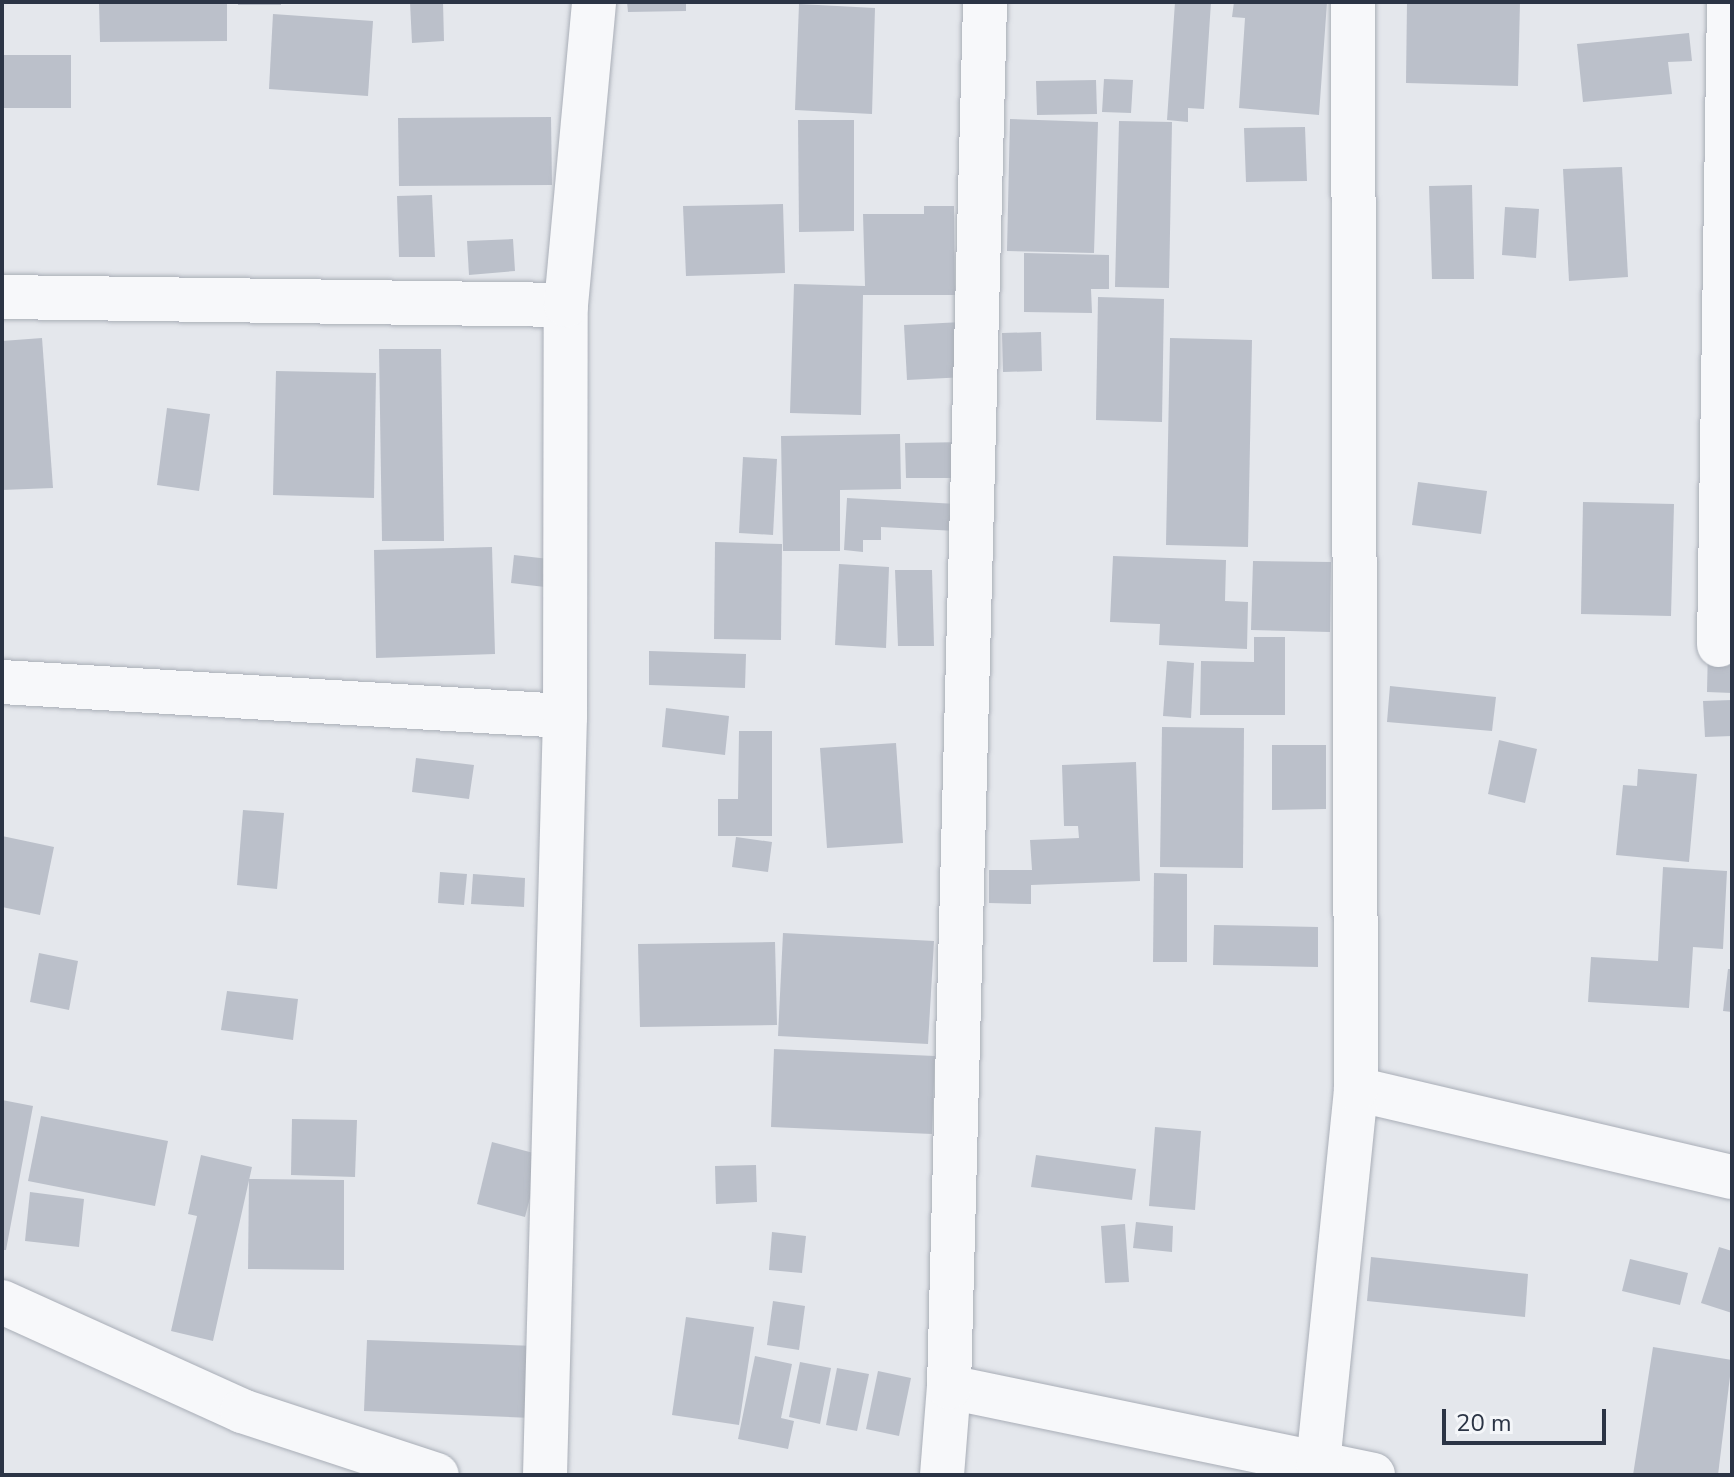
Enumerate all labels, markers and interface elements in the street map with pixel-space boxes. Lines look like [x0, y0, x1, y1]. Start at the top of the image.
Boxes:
scale bar [1446, 1393, 1610, 1443]
text: 20 m [1456, 1407, 1512, 1439]

